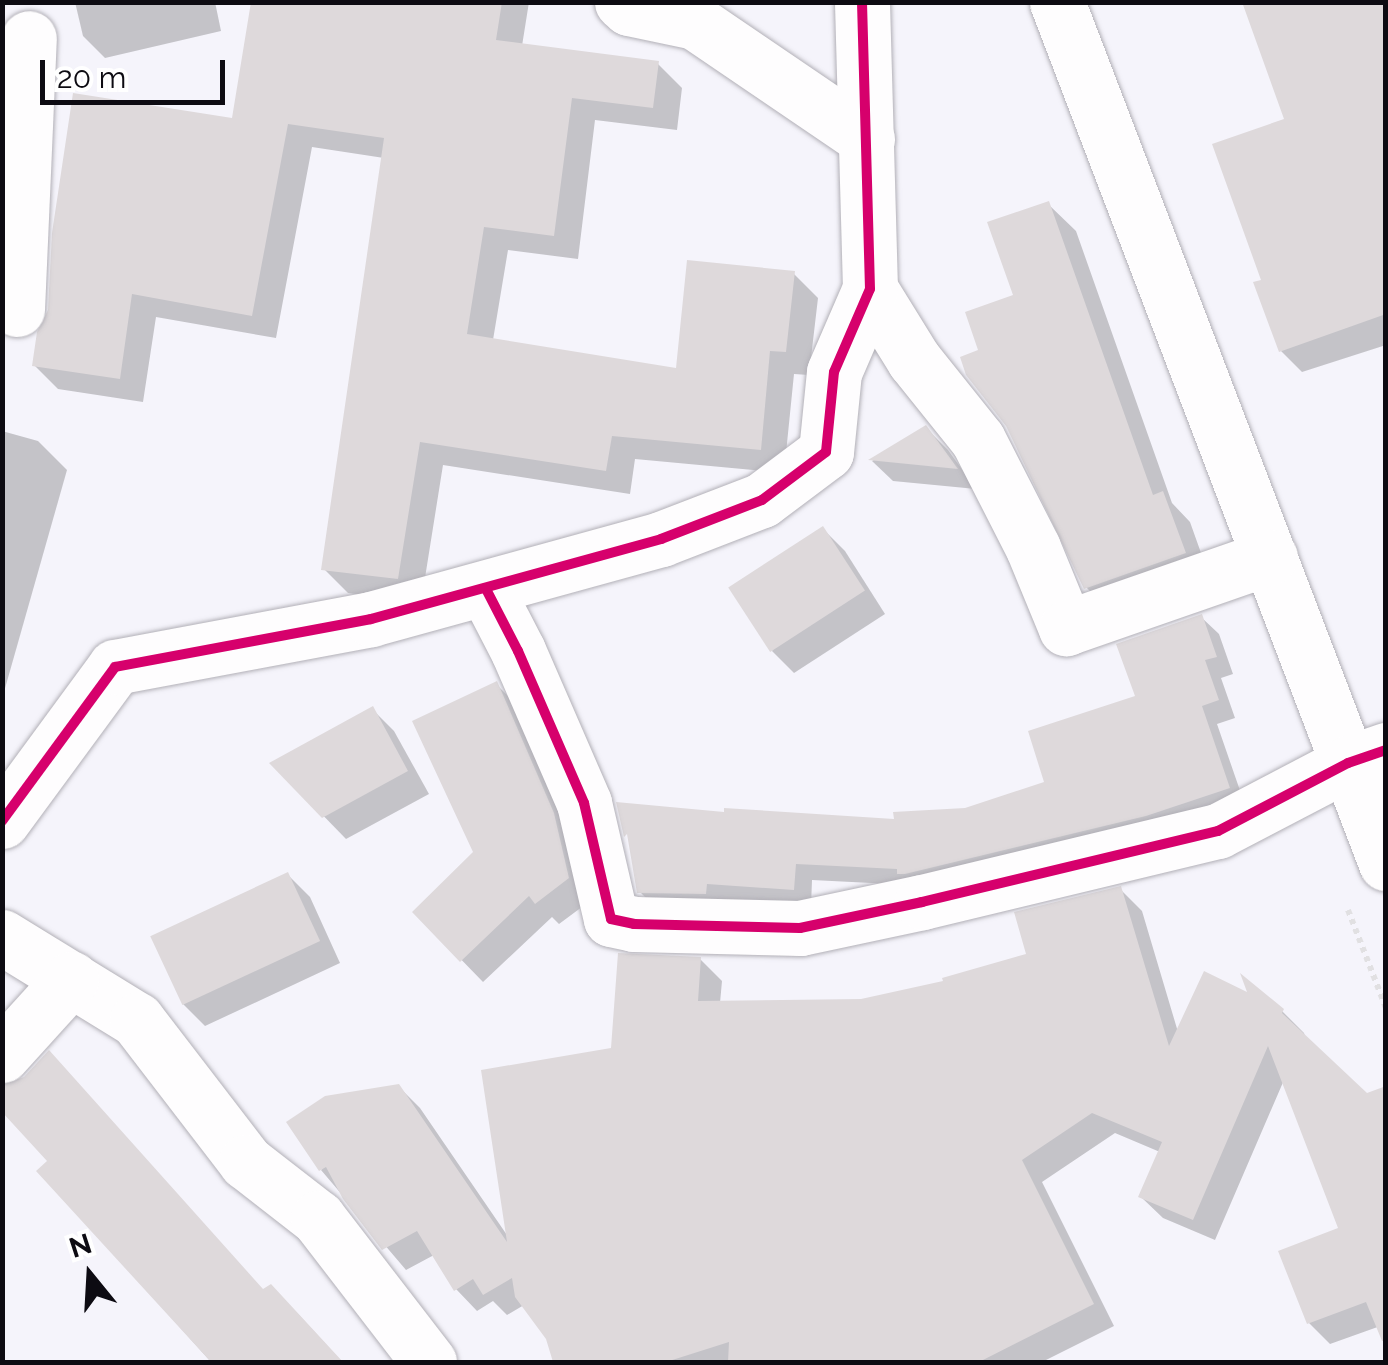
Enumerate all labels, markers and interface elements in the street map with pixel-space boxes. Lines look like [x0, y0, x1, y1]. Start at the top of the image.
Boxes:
scale bar [45, 40, 230, 102]
text: 20 m [57, 60, 126, 95]
north arrow [40, 1225, 140, 1325]
text: N [65, 1227, 96, 1265]

